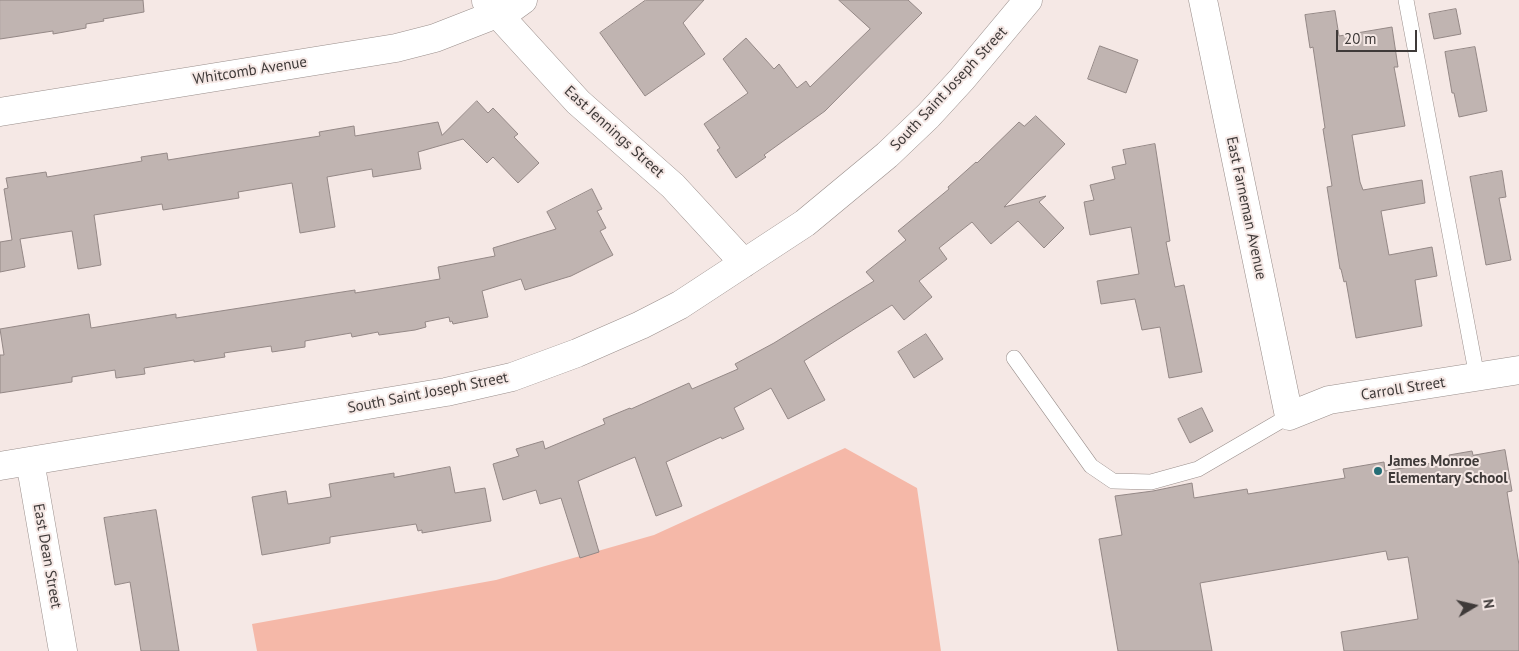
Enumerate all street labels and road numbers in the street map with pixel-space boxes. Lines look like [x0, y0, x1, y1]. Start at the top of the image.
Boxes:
street label: South Saint Joseph Street [887, 23, 1011, 155]
street label: Whitcomb Avenue [192, 53, 308, 89]
street label: East Jennings Street [560, 82, 668, 182]
street label: East Farneman Avenue [1222, 135, 1270, 281]
street label: South Saint Joseph Street [346, 369, 510, 417]
street label: Carroll Street [1360, 373, 1446, 405]
street label: East Dean Street [29, 502, 65, 610]

